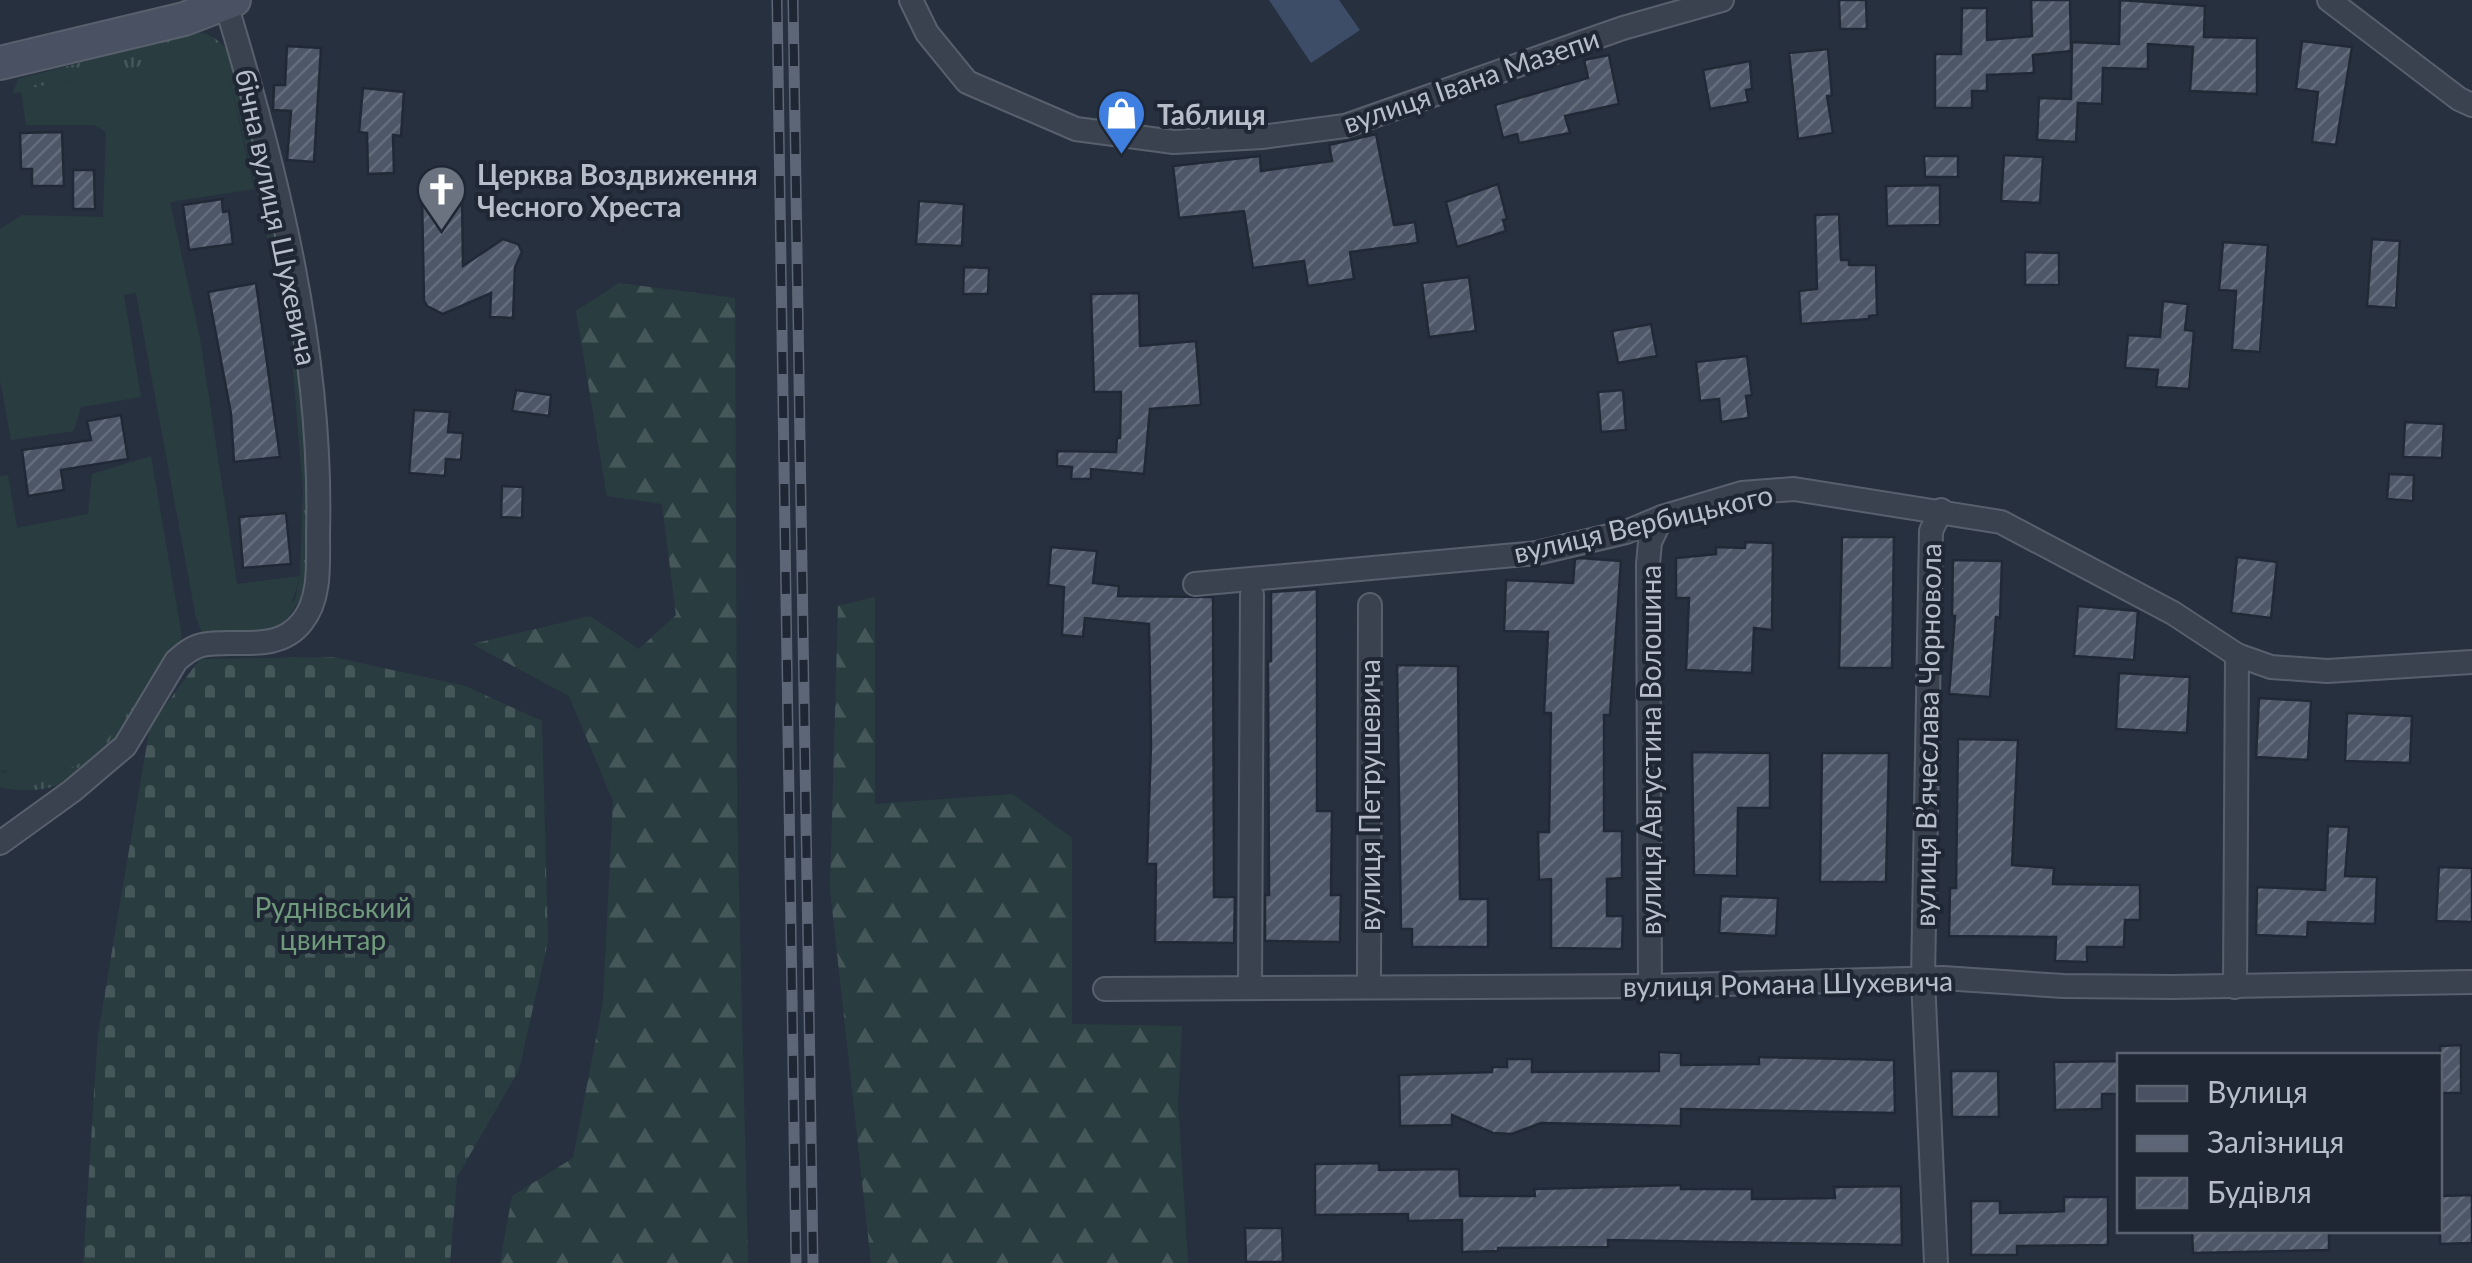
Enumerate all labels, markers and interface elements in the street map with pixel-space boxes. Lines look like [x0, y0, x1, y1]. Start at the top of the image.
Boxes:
street label: вулиця Івана Мазепи [1339, 20, 1603, 140]
street label: бічна вулиця Шухевича [229, 66, 325, 368]
shop icon: Таблиця [1096, 88, 1148, 156]
place label: Таблиця [1157, 97, 1266, 131]
place label: Церква Воздвиження Чесного Хреста [477, 157, 758, 223]
church icon: Церква Воздвиження Чесного Хреста [416, 164, 468, 232]
street label: вулиця Вербицького [1510, 477, 1776, 569]
street label: вулиця Вʼячеслава Чорновола [1907, 543, 1947, 927]
street label: вулиця Августина Волошина [1633, 565, 1667, 935]
street label: вулиця Петрушевича [1352, 659, 1386, 931]
park label: Руднівський цвинтар [254, 890, 412, 956]
street label: вулиця Романа Шухевича [1623, 963, 1953, 1003]
legend [2117, 1053, 2442, 1233]
text: Вулиця [2207, 1073, 2308, 1109]
text: Залізниця [2207, 1123, 2344, 1159]
text: Будівля [2207, 1173, 2312, 1209]

